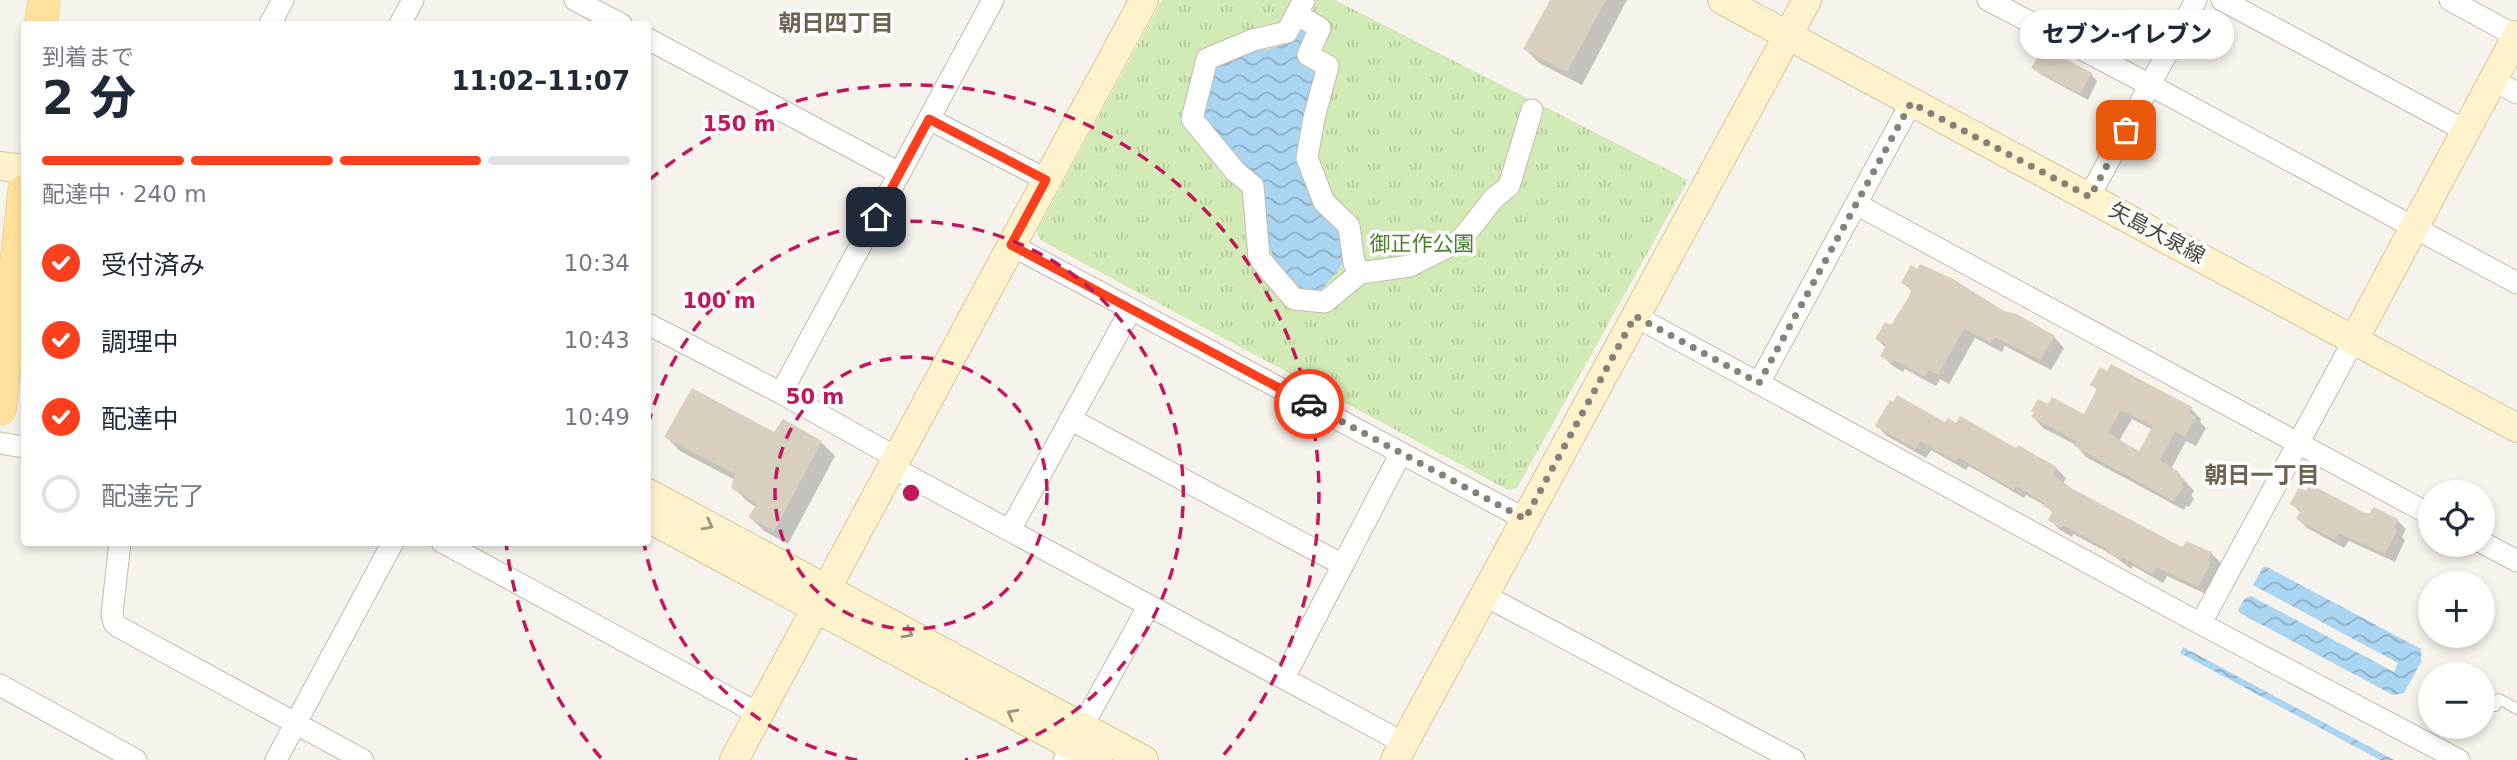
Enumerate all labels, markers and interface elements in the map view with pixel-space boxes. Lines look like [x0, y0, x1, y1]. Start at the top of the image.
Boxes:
district label: 朝日四丁目 [779, 10, 894, 36]
callout: セブン-イレブン [2019, 11, 2233, 60]
text: セブン-イレブン [2042, 21, 2212, 47]
text: 到着まで [42, 44, 134, 70]
text: 11:02–11:07 [451, 66, 630, 96]
text: 2 分 [42, 71, 136, 125]
pin [2096, 100, 2156, 160]
icon: bag [2107, 111, 2145, 149]
text: 150 m [702, 112, 776, 136]
text: 配達中 · 240 m [42, 181, 207, 207]
pin [846, 187, 906, 247]
icon: home [857, 198, 895, 236]
street label: 矢島大泉線 [2105, 198, 2209, 268]
park label: 御正作公園 [1370, 232, 1475, 256]
icon: check [42, 244, 80, 282]
text: 受付済み [101, 250, 205, 280]
text: 10:34 [564, 250, 630, 276]
text: 100 m [682, 289, 756, 313]
icon: check [42, 321, 80, 359]
text: 調理中 [101, 327, 179, 357]
text: 10:43 [564, 327, 630, 353]
courier [1274, 369, 1344, 439]
text: 50 m [786, 385, 844, 409]
icon: car [1290, 385, 1328, 423]
icon: check [42, 398, 80, 436]
text: 配達中 [101, 404, 179, 434]
text: 10:49 [564, 404, 630, 430]
district label: 朝日一丁目 [2205, 462, 2320, 488]
map controls [2418, 480, 2495, 739]
button: locate [2418, 480, 2495, 557]
text: 配達完了 [101, 481, 205, 511]
centre of rings [899, 481, 923, 505]
one-way arrow [700, 517, 713, 530]
button: + [2418, 571, 2495, 648]
one-way arrow [901, 625, 913, 638]
button: − [2418, 662, 2495, 739]
one-way arrow [1007, 708, 1019, 722]

